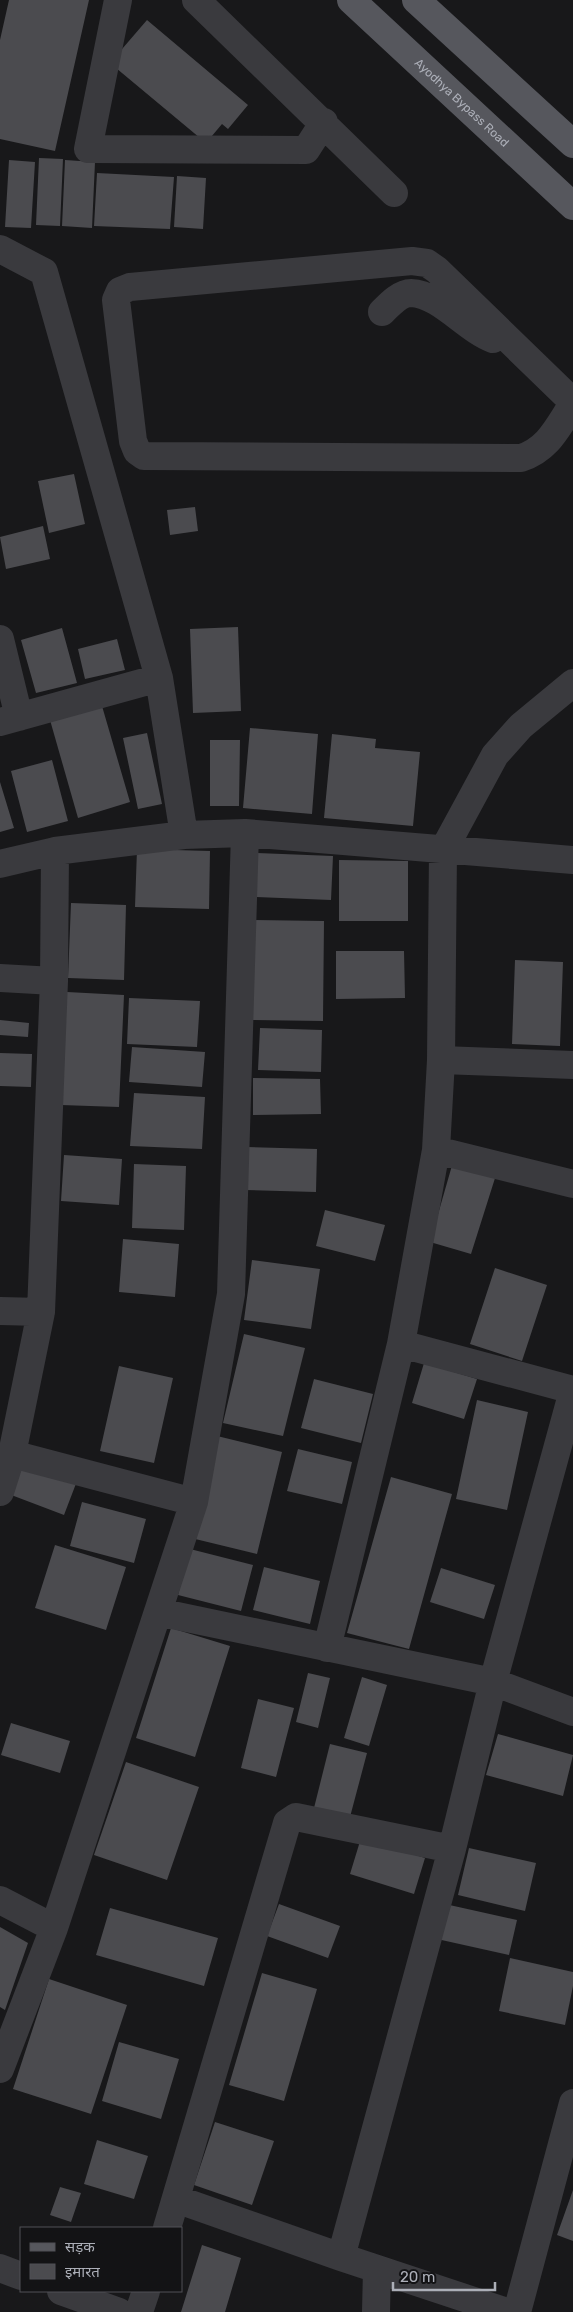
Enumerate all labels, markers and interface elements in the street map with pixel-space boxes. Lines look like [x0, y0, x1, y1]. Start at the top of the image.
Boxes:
street label: Ayodhya Bypass Road [412, 56, 512, 150]
legend [20, 2227, 182, 2292]
text: सड़क [65, 2238, 95, 2256]
scale bar [393, 2260, 496, 2292]
text: इमारत [65, 2263, 100, 2281]
text: 20 m [400, 2268, 435, 2286]

